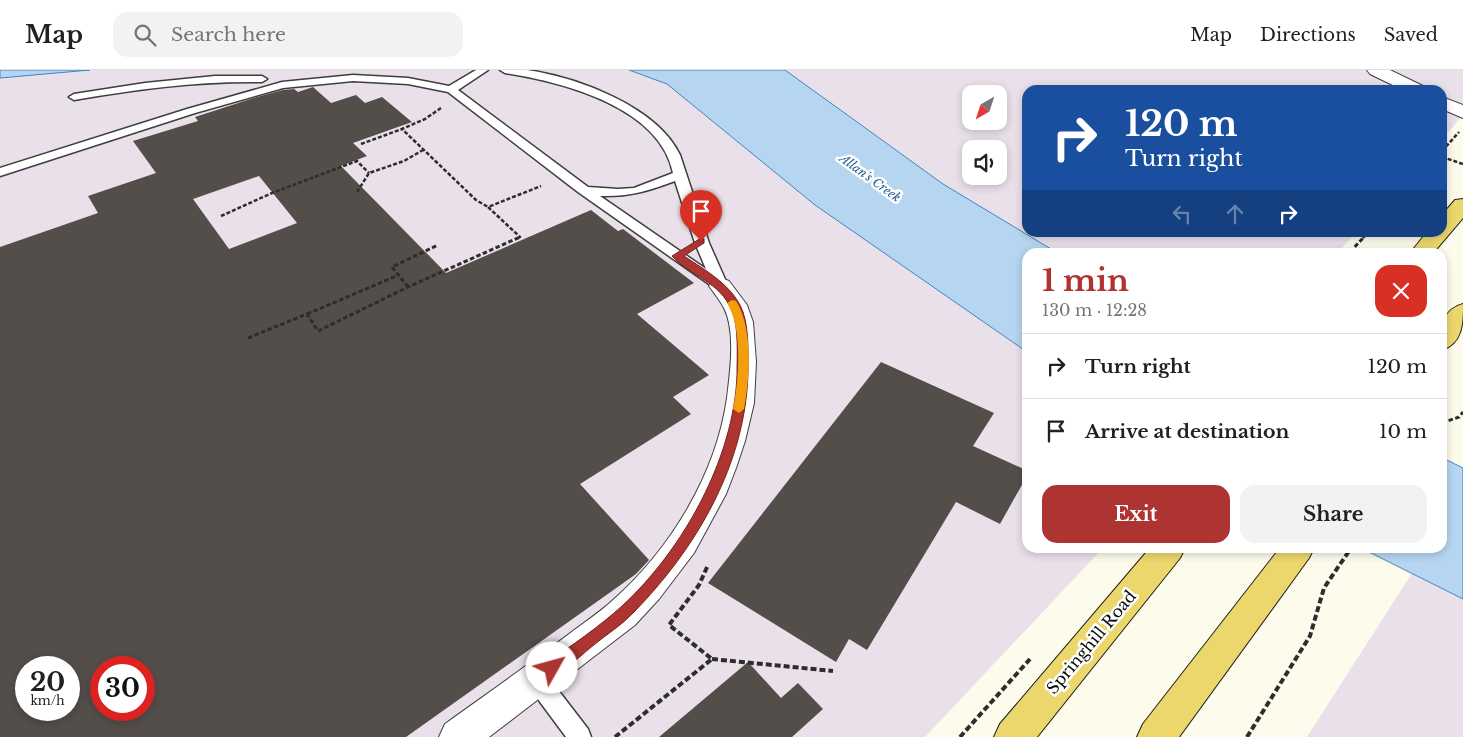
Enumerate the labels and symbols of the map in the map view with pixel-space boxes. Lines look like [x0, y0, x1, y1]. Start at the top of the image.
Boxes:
north arrow [962, 85, 1008, 130]
water label: Allan's Creek [835, 149, 904, 205]
pin [680, 190, 722, 241]
street label: Springhill Road [1042, 586, 1140, 698]
position arrow [525, 641, 577, 693]
speed limit sign: 30 [90, 656, 155, 721]

